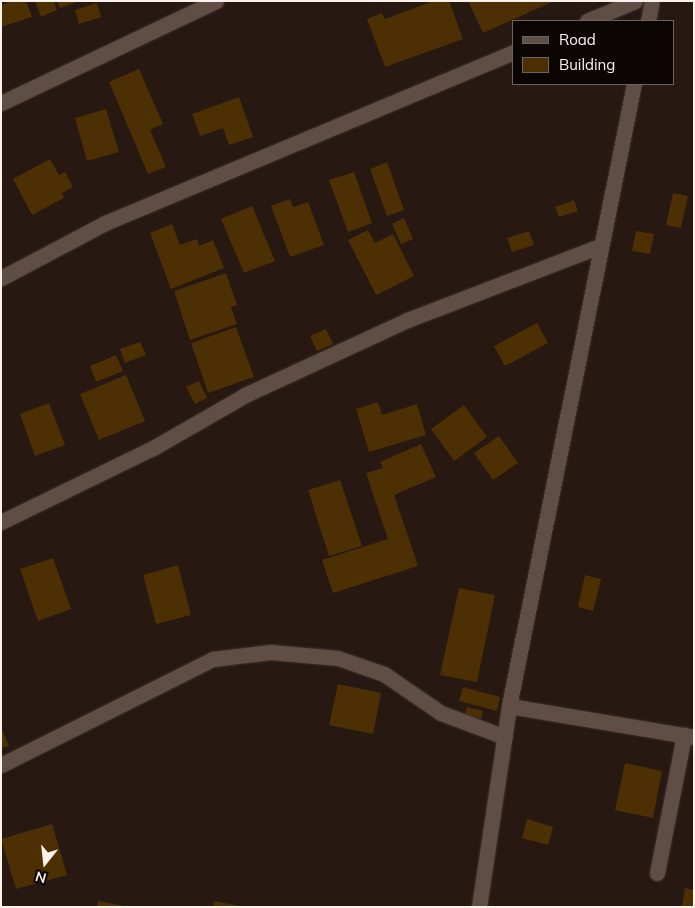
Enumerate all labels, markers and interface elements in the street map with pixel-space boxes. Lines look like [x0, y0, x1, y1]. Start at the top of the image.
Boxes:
legend [512, 20, 675, 85]
text: Road [559, 30, 596, 49]
text: Building [559, 55, 615, 74]
north arrow [20, 838, 70, 888]
text: N [33, 867, 48, 888]

